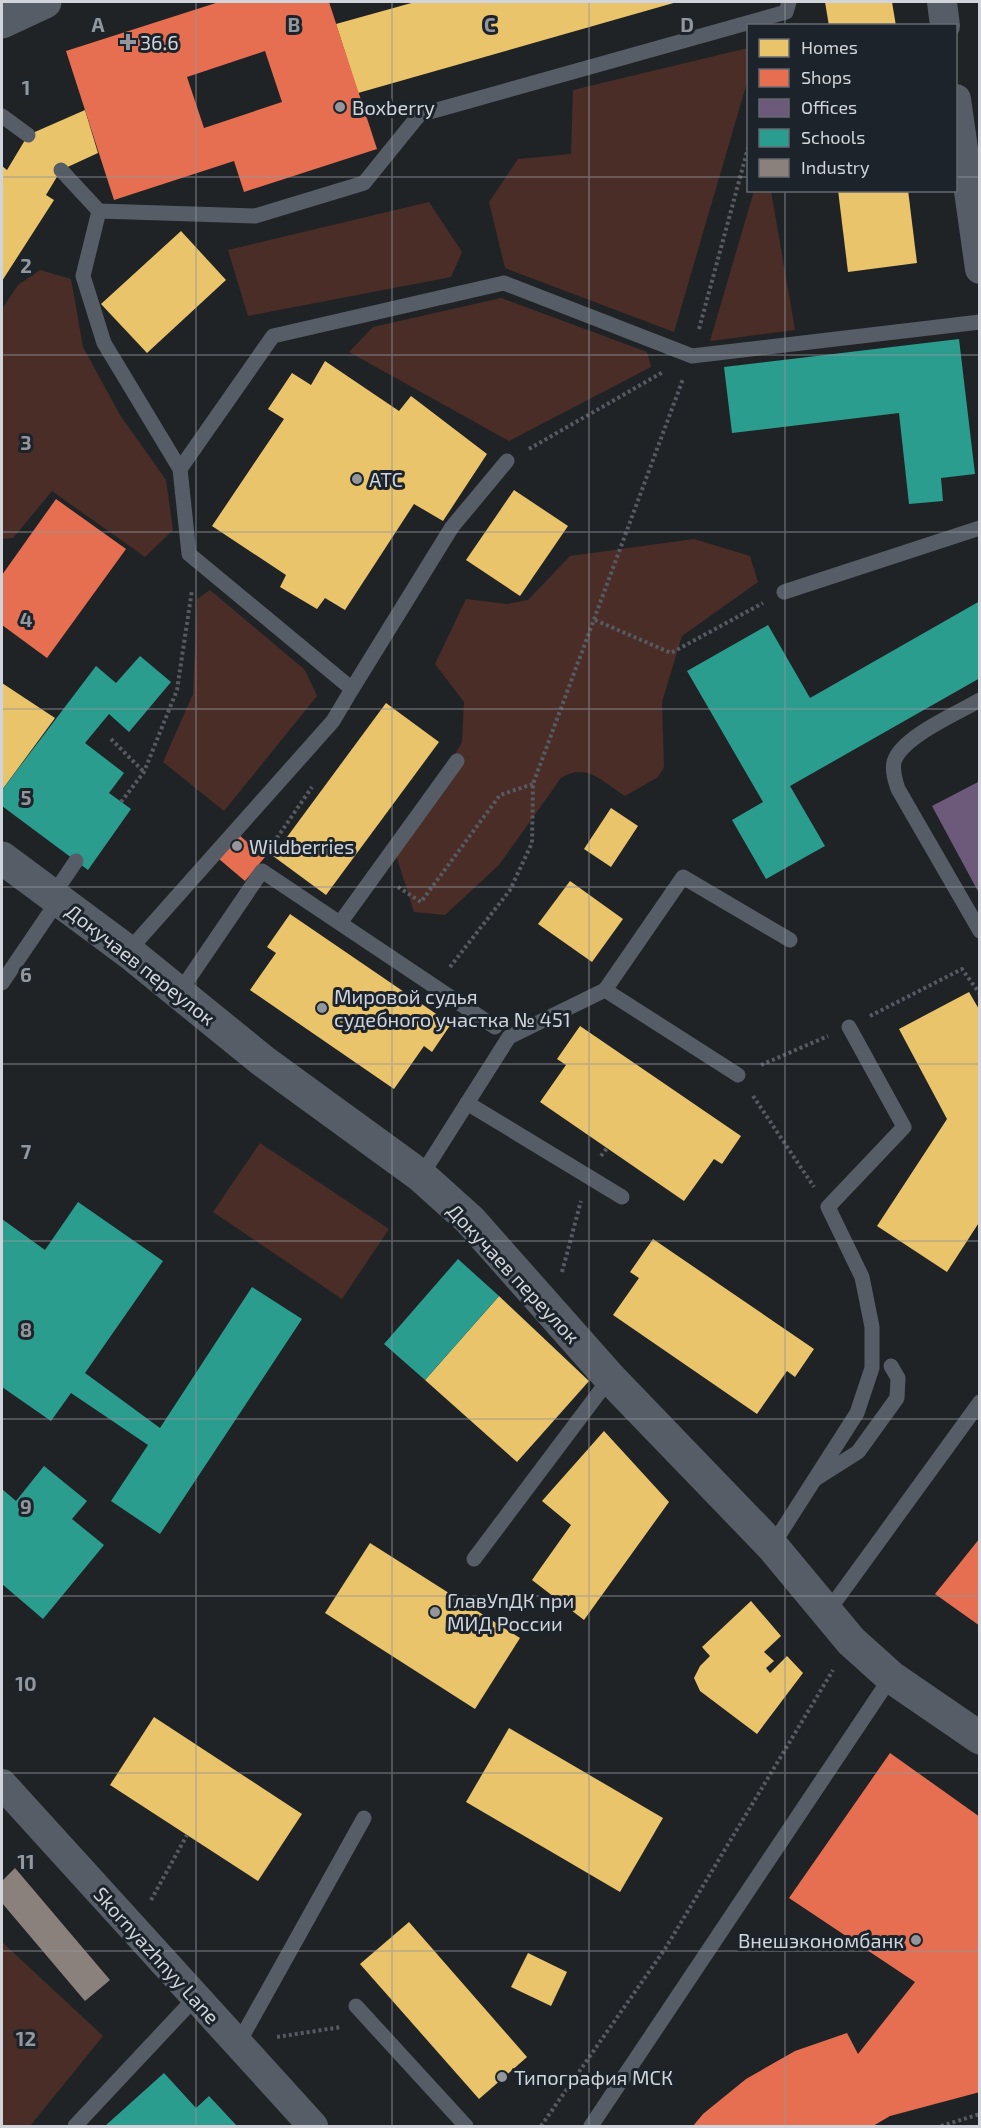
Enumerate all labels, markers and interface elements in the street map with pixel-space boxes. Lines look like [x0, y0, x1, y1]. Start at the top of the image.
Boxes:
text: A [91, 12, 105, 36]
text: B [288, 12, 300, 36]
text: C [484, 12, 496, 36]
text: D [680, 12, 694, 36]
legend [747, 24, 957, 192]
place label: 36.6 [140, 30, 179, 54]
marker: 36.6 [121, 35, 135, 49]
text: Homes [801, 36, 858, 58]
text: Shops [801, 66, 851, 88]
text: 1 [22, 75, 30, 99]
place label: Boxberry [352, 95, 435, 119]
text: Offices [801, 96, 857, 118]
marker: Boxberry [333, 100, 347, 114]
text: Schools [801, 126, 865, 148]
text: Industry [801, 156, 870, 178]
text: 2 [20, 253, 32, 277]
text: 3 [20, 430, 32, 454]
place label: АТС [369, 467, 403, 491]
marker: АТС [350, 472, 364, 486]
text: 4 [20, 607, 33, 631]
text: 5 [20, 785, 32, 809]
place label: Wildberries [249, 834, 354, 858]
marker: Wildberries [230, 839, 244, 853]
street label: Докучаев переулок [61, 898, 221, 1031]
text: 6 [20, 962, 32, 986]
place label: Мировой судья судебного участка № 451 [334, 984, 571, 1032]
marker: Мировой судья судебного участка № 451 [315, 1001, 329, 1015]
text: 7 [21, 1139, 32, 1163]
street label: Докучаев переулок [442, 1198, 585, 1349]
text: 8 [20, 1317, 32, 1341]
text: 9 [20, 1494, 32, 1518]
place label: ГлавУпДК при МИД России [447, 1588, 574, 1635]
marker: ГлавУпДК при МИД России [428, 1605, 442, 1619]
text: 10 [15, 1671, 37, 1695]
text: 11 [17, 1849, 35, 1873]
street label: Skornyazhnyy Lane [89, 1882, 225, 2028]
place label: Внешэкономбанк [738, 1928, 904, 1952]
marker: Внешэкономбанк [909, 1933, 923, 1947]
text: 12 [16, 2026, 36, 2050]
place label: Типография МСК [514, 2065, 673, 2089]
marker: Типография МСК [495, 2070, 509, 2084]

